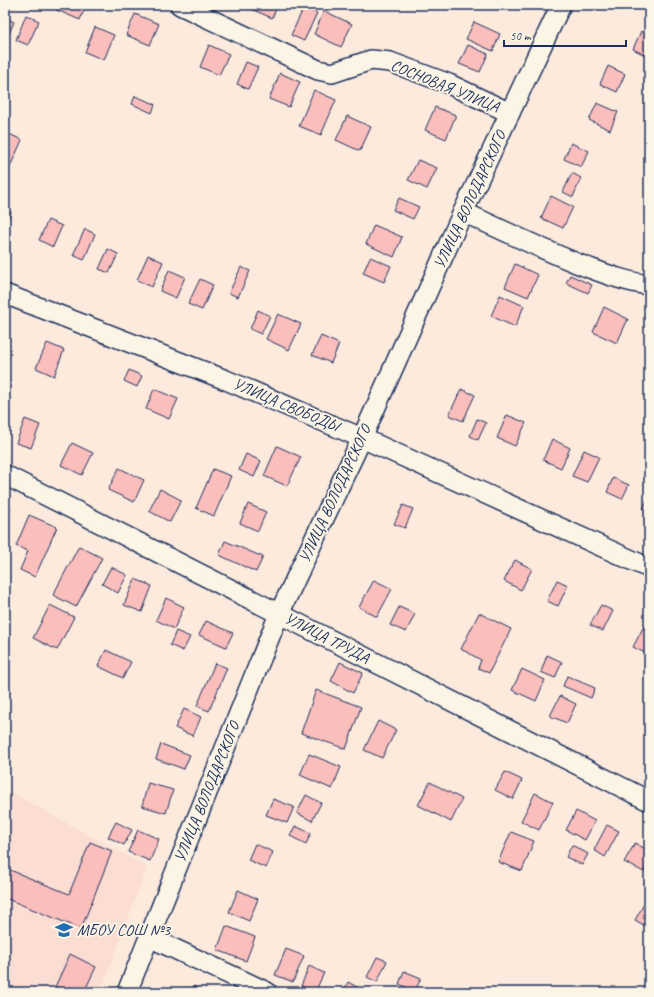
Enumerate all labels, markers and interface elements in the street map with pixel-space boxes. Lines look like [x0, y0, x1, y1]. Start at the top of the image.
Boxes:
scale bar [504, 22, 626, 48]
text: 50 m [510, 28, 532, 44]
street label: СОСНОВАЯ УЛИЦА [388, 55, 503, 117]
street label: УЛИЦА ВОЛОДАРСКОГО [429, 126, 512, 272]
street label: УЛИЦА СВОБОДЫ [230, 374, 345, 438]
street label: УЛИЦА ВОЛОДАРСКОГО [294, 420, 377, 566]
street label: УЛИЦА ТРУДА [281, 608, 374, 668]
street label: УЛИЦА ВОЛОДАРСКОГО [170, 717, 245, 865]
school or university icon: МБОУ СОШ №3 [54, 920, 74, 940]
place label: МБОУ СОШ №3 [77, 920, 172, 940]

